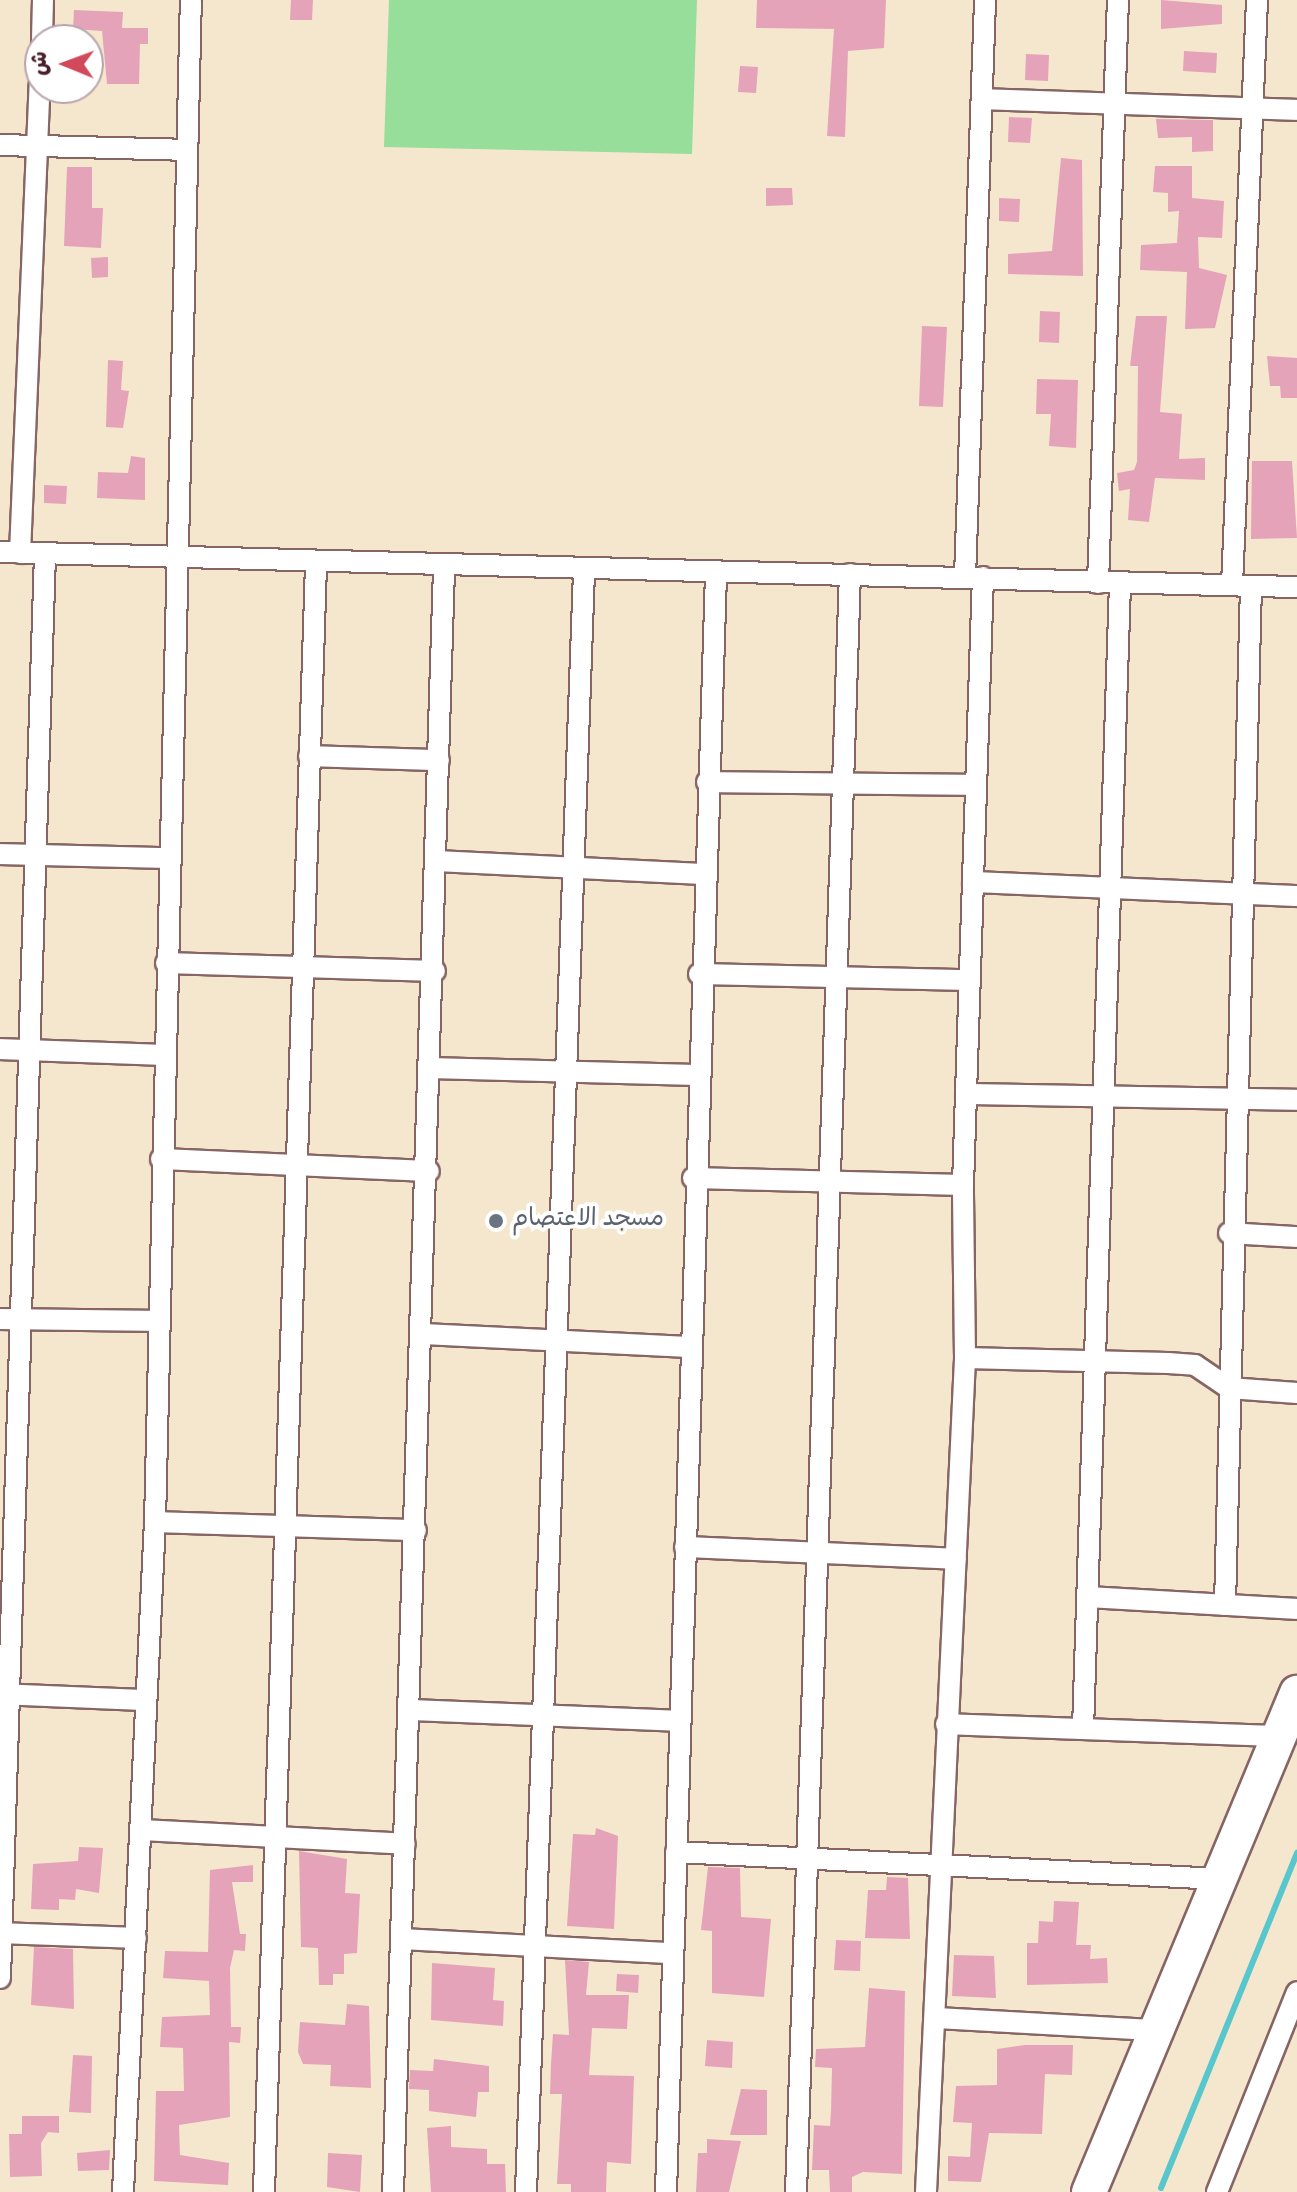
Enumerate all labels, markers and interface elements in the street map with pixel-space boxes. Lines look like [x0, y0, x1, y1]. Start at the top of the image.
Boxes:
north arrow [24, 24, 104, 104]
text: ش [29, 51, 55, 76]
place label: مسجد الاعتصام [512, 1207, 664, 1235]
marker: مسجد الاعتصام [487, 1212, 505, 1230]

